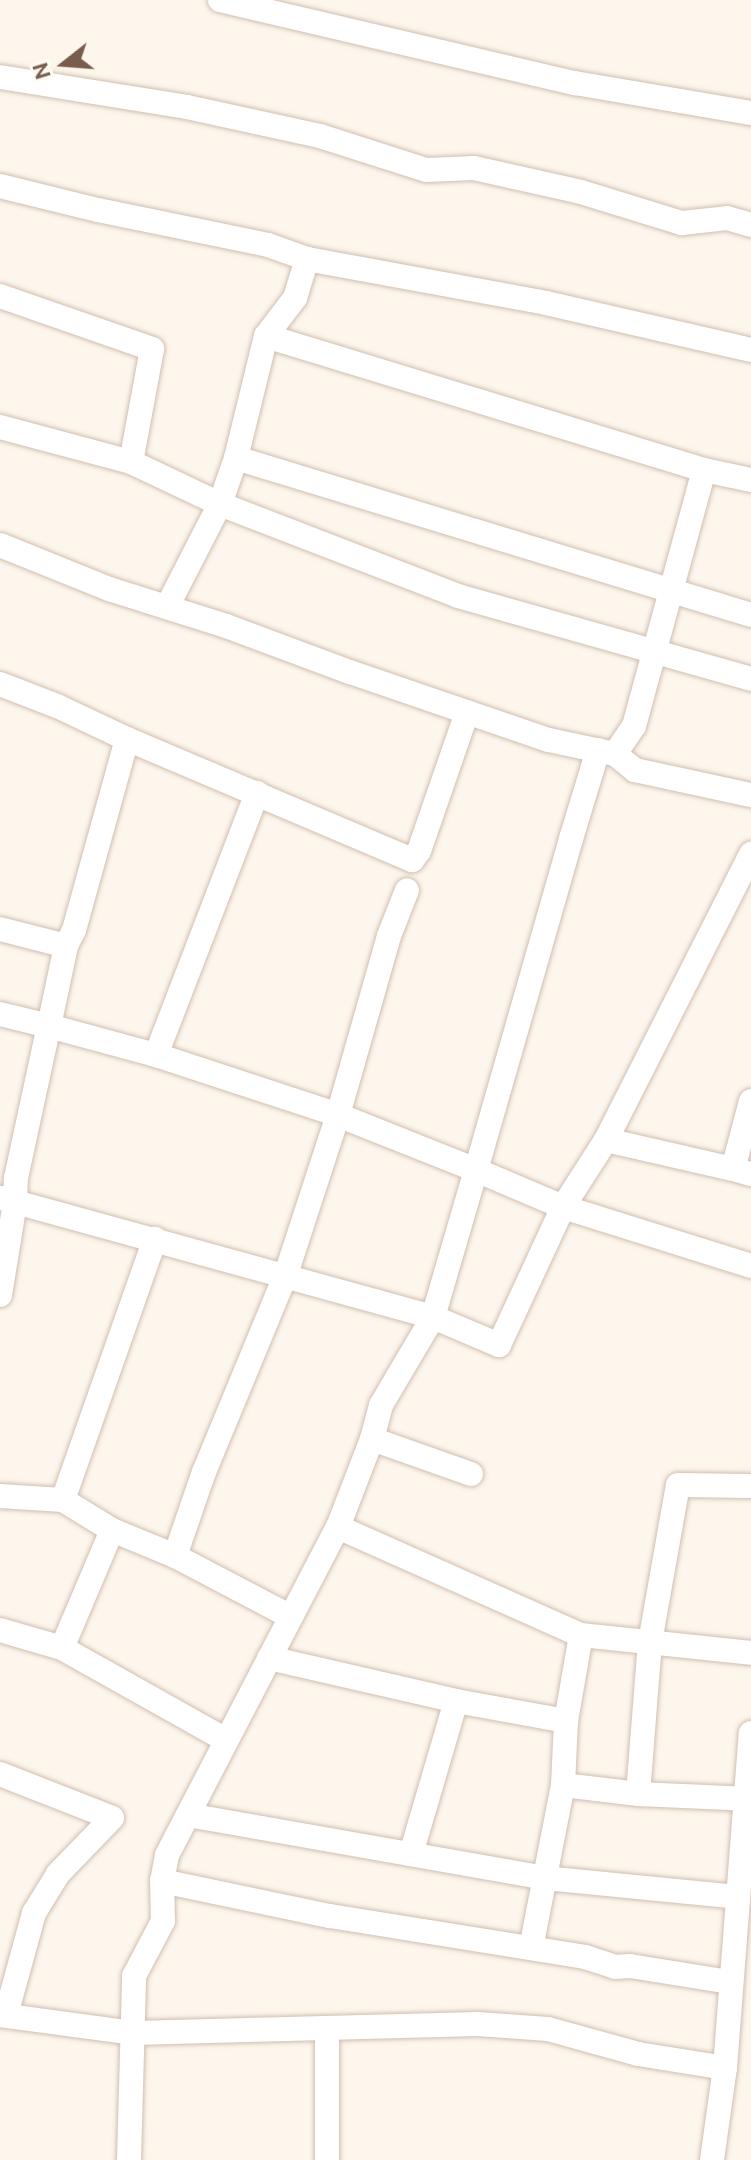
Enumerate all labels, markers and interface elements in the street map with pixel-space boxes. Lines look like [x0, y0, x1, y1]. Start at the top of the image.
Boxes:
north arrow [24, 24, 104, 104]
text: N [26, 60, 55, 83]

